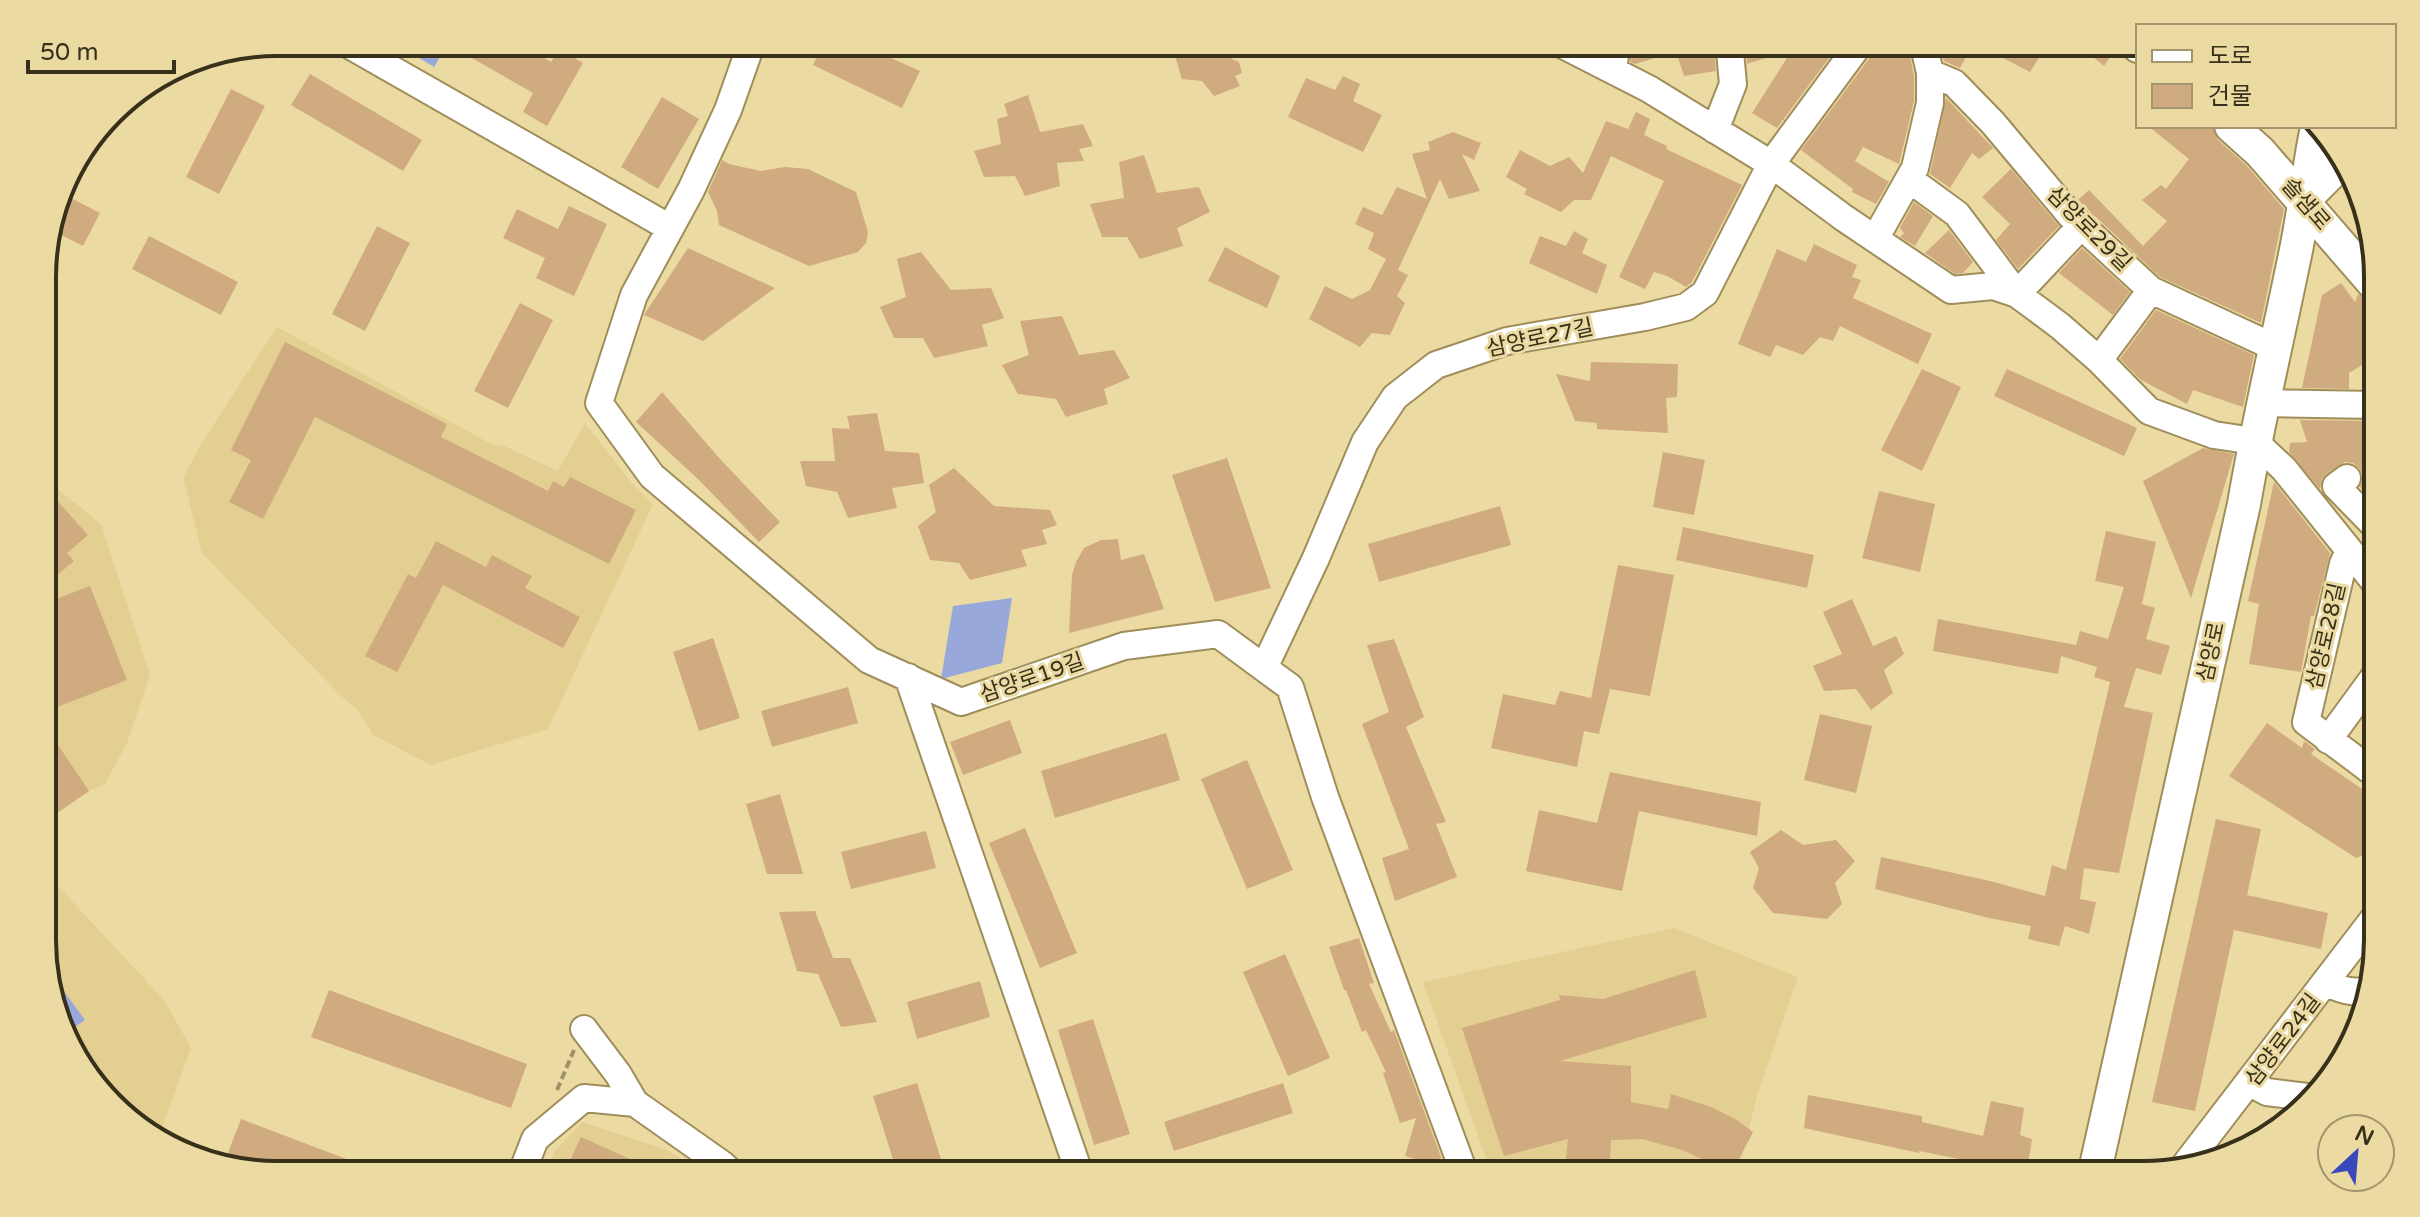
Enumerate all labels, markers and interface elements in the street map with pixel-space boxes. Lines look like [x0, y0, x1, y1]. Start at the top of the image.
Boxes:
scale bar [28, 24, 174, 74]
legend [2136, 24, 2396, 128]
text: 50 m [40, 38, 98, 67]
text: 도로 [2208, 42, 2252, 71]
text: 건물 [2208, 82, 2252, 111]
street label: 솔샘로 [2276, 173, 2336, 235]
street label: 삼양로29길 [2041, 181, 2137, 277]
street label: 삼양로27길 [1484, 314, 1596, 362]
street label: 삼양로28길 [2301, 580, 2351, 692]
street label: 삼양로 [2192, 620, 2230, 684]
street label: 삼양로19길 [976, 648, 1088, 708]
street label: 삼양로24길 [2240, 989, 2326, 1091]
north arrow [2316, 1113, 2396, 1193]
text: N [2351, 1120, 2378, 1151]

